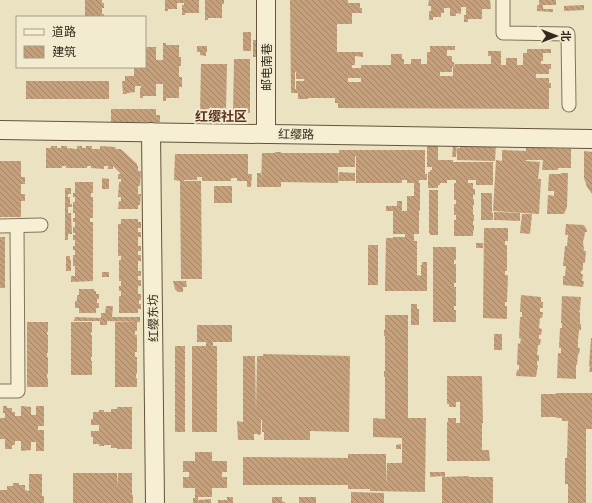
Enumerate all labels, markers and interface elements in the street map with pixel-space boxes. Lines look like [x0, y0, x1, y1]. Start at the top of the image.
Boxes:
legend [16, 16, 146, 68]
north arrow [536, 16, 576, 56]
text: 道路 [52, 24, 76, 39]
text: 北 [559, 31, 573, 42]
street label: 邮电南巷 [259, 43, 274, 91]
text: 建筑 [52, 44, 76, 59]
district label: 红缨社区 [195, 108, 247, 125]
street label: 红缨路 [278, 126, 314, 142]
street label: 红缨东坊 [145, 294, 161, 342]

